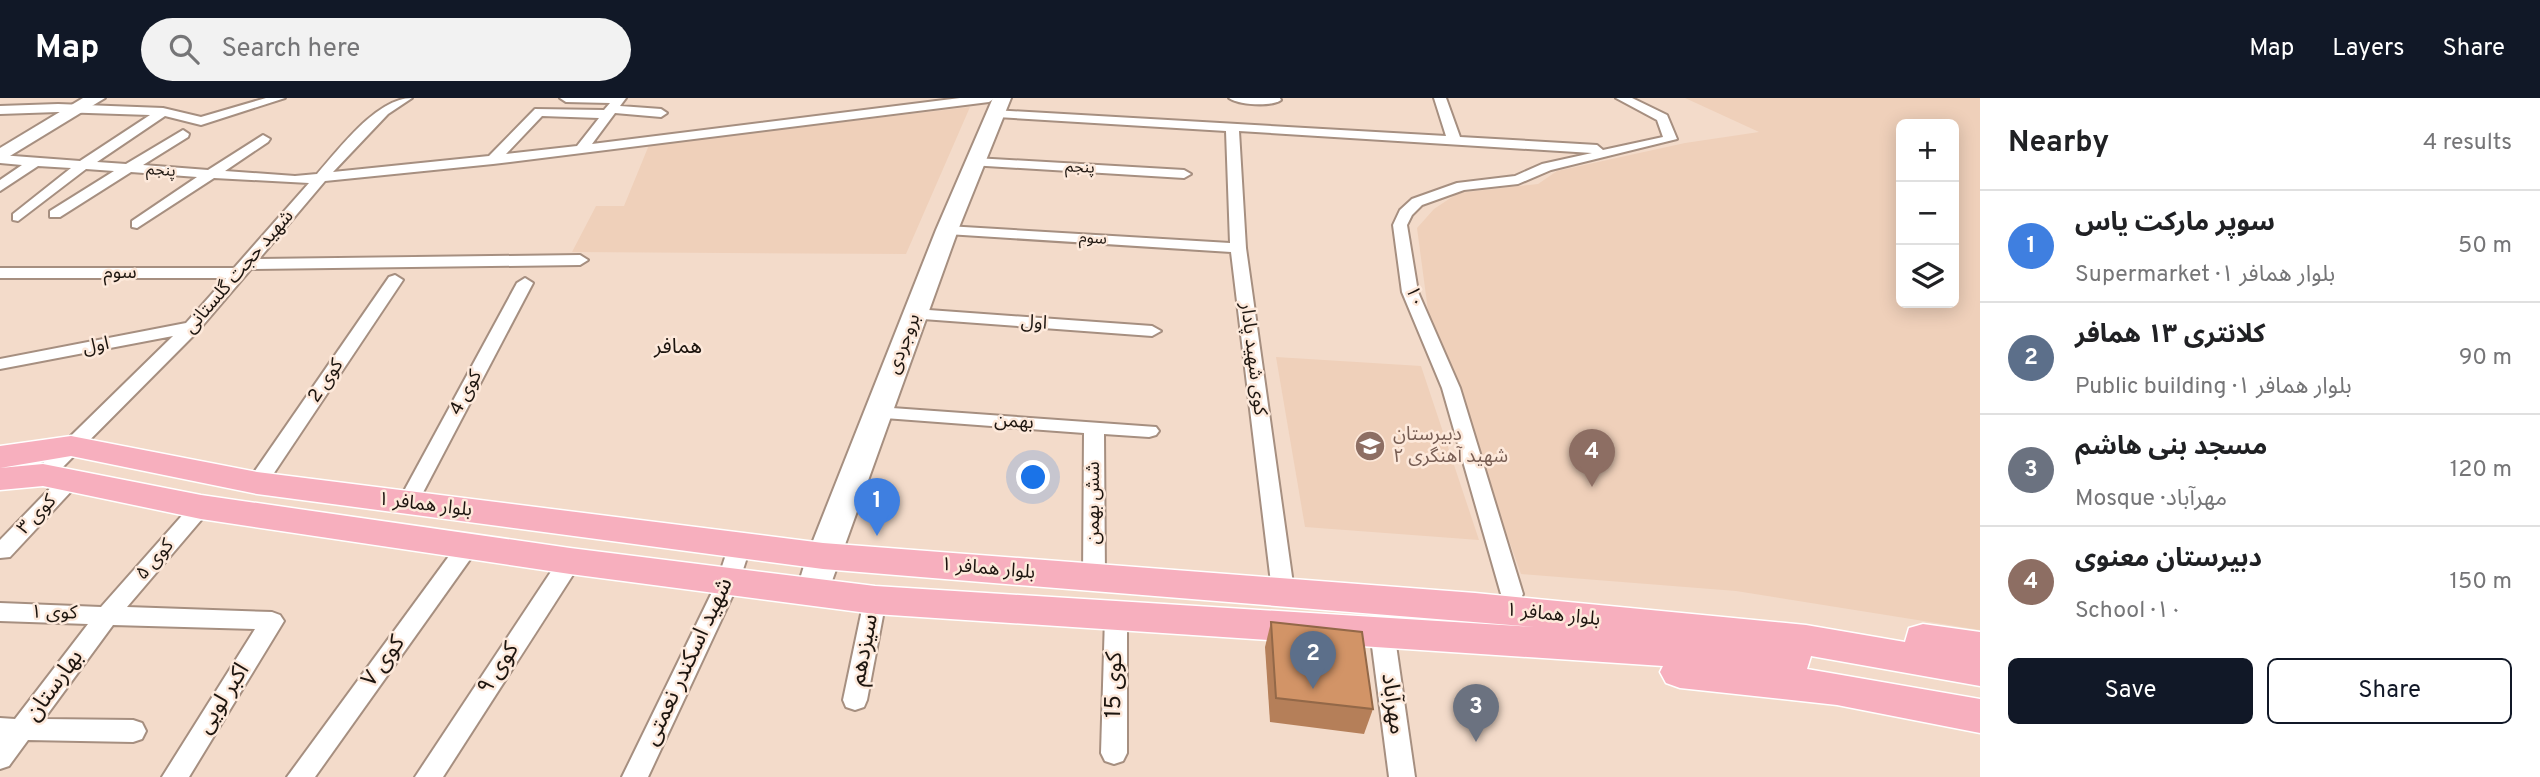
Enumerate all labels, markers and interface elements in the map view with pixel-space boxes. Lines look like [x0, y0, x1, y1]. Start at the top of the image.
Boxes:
search box [141, 18, 631, 81]
text: Map [35, 28, 99, 70]
icon: search [165, 30, 203, 68]
text: Search here [221, 33, 360, 66]
text: Map [2249, 34, 2294, 64]
text: Layers [2332, 34, 2404, 64]
text: Share [2442, 34, 2505, 64]
map controls [1896, 119, 1959, 308]
button: + [1896, 119, 1959, 182]
text: Nearby [2008, 125, 2109, 162]
text: 4 results [2423, 129, 2512, 158]
street label: پنجم [1065, 157, 1095, 180]
street label: پنجم [145, 160, 177, 183]
button: − [1896, 182, 1959, 245]
street label: شهید حجت گلستانی [179, 205, 299, 339]
text: سوپر مارکت یاس [2075, 207, 2275, 240]
street label: سوم [1078, 228, 1108, 251]
text: 1 [2026, 232, 2036, 261]
text: 50 m [2458, 232, 2512, 261]
button: layers [1896, 245, 1959, 308]
street label: سوم [103, 261, 137, 286]
text: Supermarket · بلوار همافر ۱ [2075, 261, 2335, 290]
street label: ۱۰ [1399, 283, 1429, 311]
street label: کوی شهید پادار [1234, 300, 1272, 418]
street label: بروجردی [882, 310, 926, 378]
street label: اول [1020, 310, 1048, 336]
text: کلانتری ۱۳ همافر [2075, 319, 2265, 352]
street label: اول [81, 332, 111, 360]
district label: همافر [653, 334, 702, 361]
text: 2 [2024, 344, 2038, 373]
text: 90 m [2459, 344, 2512, 373]
street label: کوی 2 [303, 354, 350, 407]
street label: کوی 4 [444, 365, 488, 420]
text: Public building · بلوار همافر ۱ [2075, 373, 2352, 402]
street label: بهمن [993, 409, 1035, 435]
place label: دبیرستان شهید آهنگری ۲ [1393, 423, 1508, 469]
school or university icon: دبیرستان شهید آهنگری ۲ [1353, 429, 1387, 463]
pin: 4 [1569, 429, 1615, 487]
text: مسجد بنی هاشم [2075, 431, 2267, 464]
text: 3 [2024, 456, 2038, 485]
text: 120 m [2450, 456, 2512, 485]
your location [1016, 460, 1050, 494]
street label: شش بهمن [1082, 461, 1106, 545]
pin: 1 [854, 478, 900, 536]
text: Mosque · مهرآباد [2075, 485, 2227, 514]
street label: بلوار همافر ۱ [377, 487, 473, 523]
street label: کوی ۳ [12, 489, 63, 540]
street label: کوی ۵ [131, 534, 180, 585]
text: دبیرستان معنوی [2075, 543, 2262, 576]
street label: بلوار همافر ۱ [940, 553, 1036, 585]
text: 4 [2024, 568, 2038, 597]
text: 150 m [2450, 568, 2512, 597]
street label: شهید اسکندر نعمتی [637, 573, 741, 751]
text: School · ۱۰ [2075, 597, 2182, 626]
street label: بلوار همافر ۱ [1505, 598, 1601, 632]
street label: کوی ۱ [31, 601, 79, 625]
street label: سیزدهم [844, 612, 886, 688]
street label: کوی ۷ [356, 630, 413, 693]
pin: 2 [1290, 631, 1336, 689]
street label: کوی ۹ [471, 637, 527, 701]
street label: بهارستان [19, 645, 91, 727]
street label: کوی 15 [1100, 651, 1130, 718]
street label: اکبر لویی [191, 658, 257, 740]
button: Save [2008, 658, 2253, 724]
button: Share [2267, 658, 2512, 724]
street label: مهرآباد [1373, 672, 1411, 736]
pin: 3 [1453, 684, 1499, 742]

